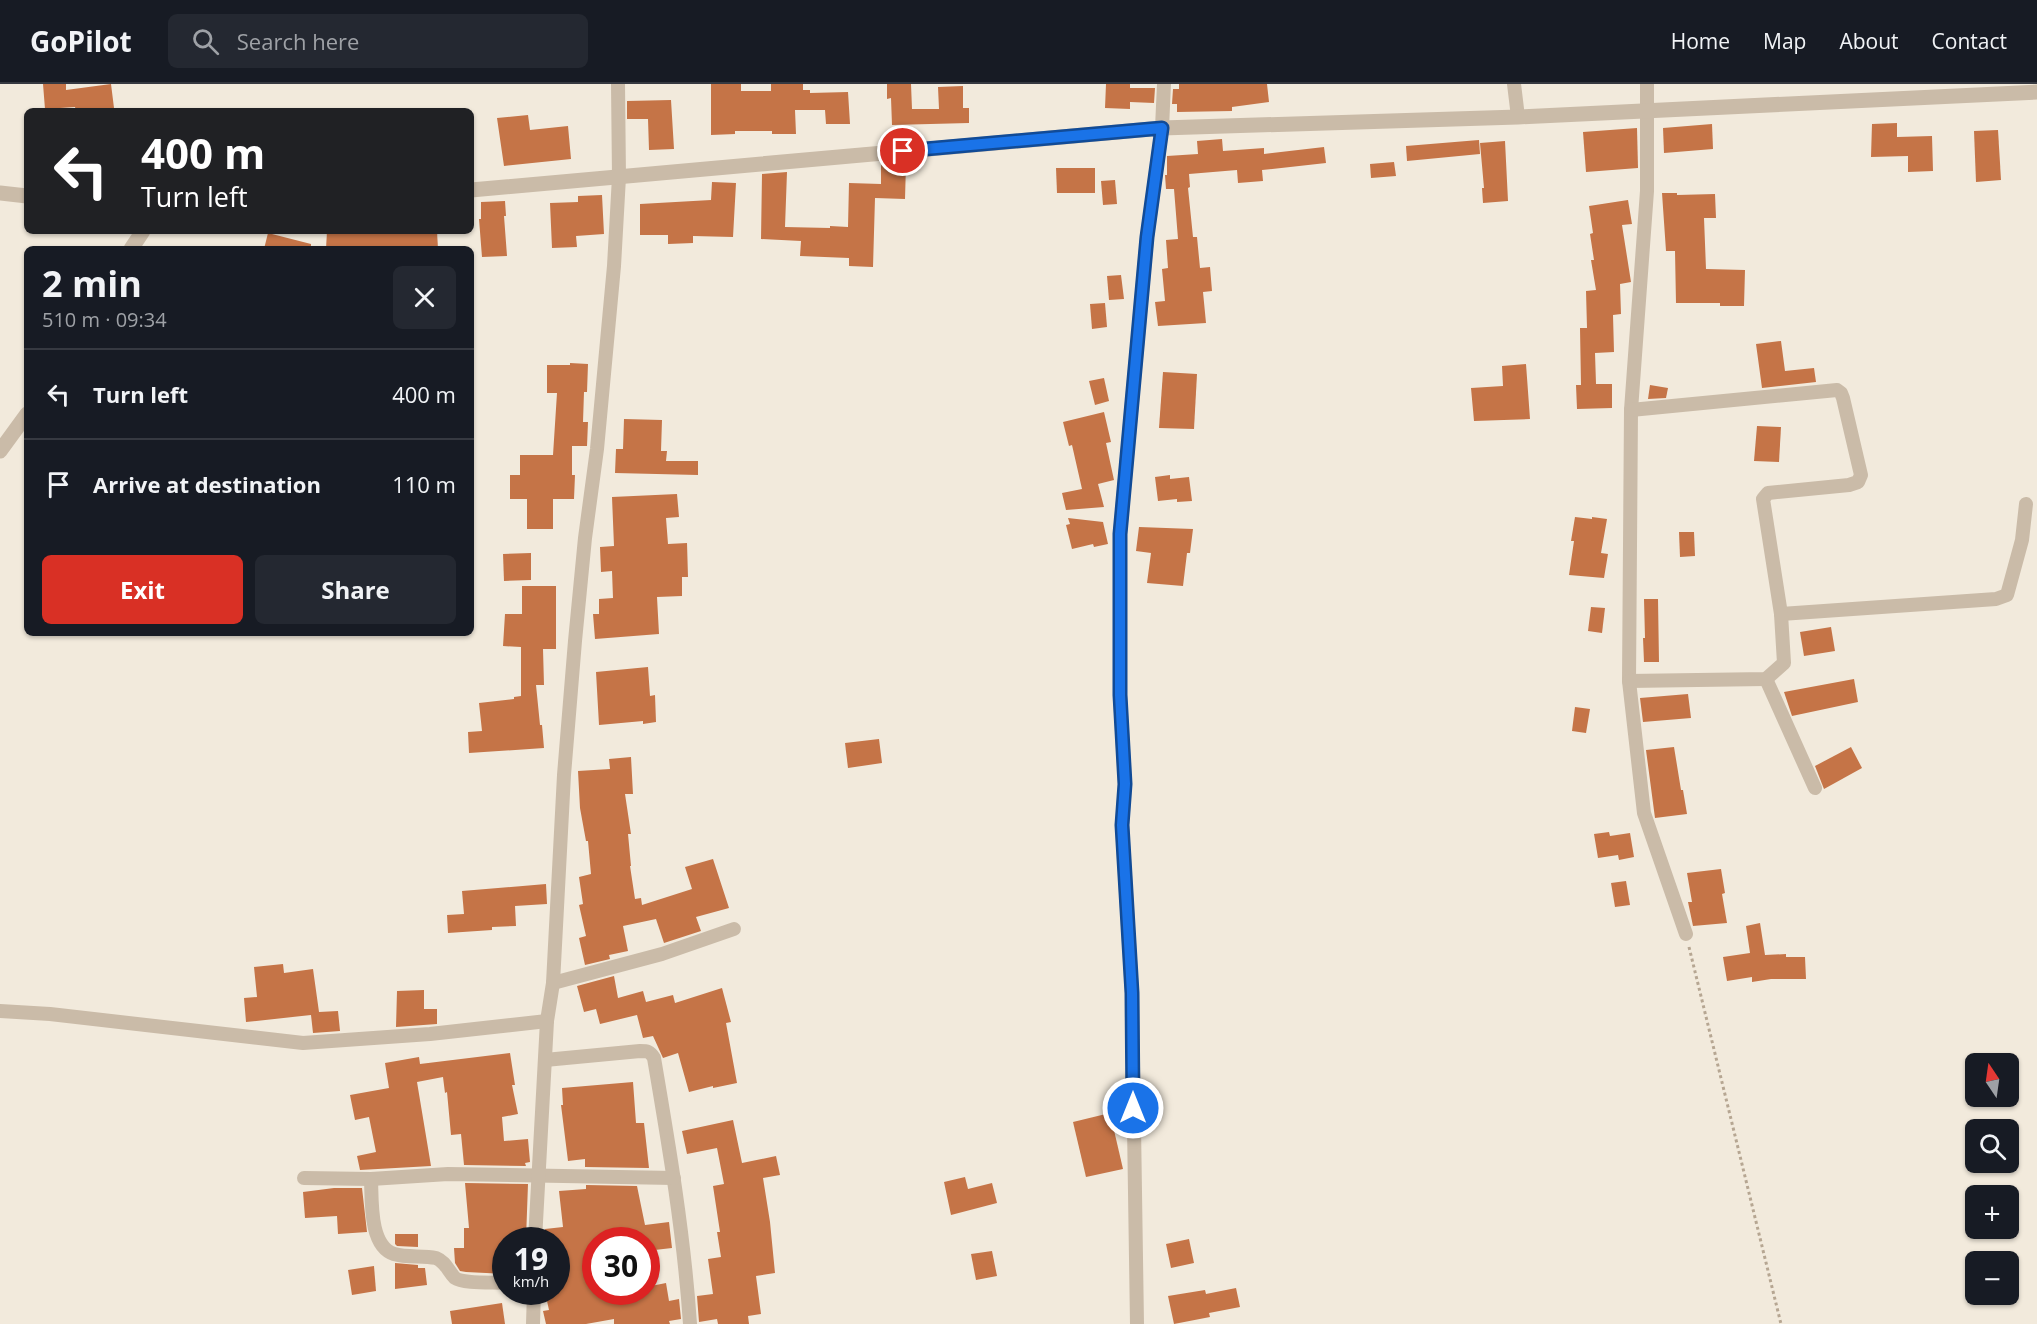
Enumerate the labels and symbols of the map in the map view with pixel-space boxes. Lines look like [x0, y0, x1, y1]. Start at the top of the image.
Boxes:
pin [877, 125, 928, 176]
north arrow [1965, 1053, 2019, 1107]
position arrow [1101, 1076, 1165, 1140]
speed limit sign: 30 [582, 1227, 660, 1305]

